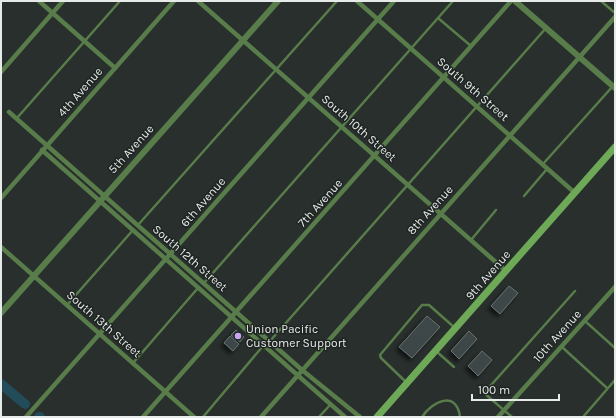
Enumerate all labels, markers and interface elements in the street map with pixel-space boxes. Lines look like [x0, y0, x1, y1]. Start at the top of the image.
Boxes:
street label: South 9th Street [434, 54, 512, 124]
street label: 4th Avenue [55, 64, 105, 120]
street label: South 10th Street [319, 92, 400, 165]
street label: 5th Avenue [105, 122, 157, 176]
street label: 6th Avenue [178, 174, 228, 230]
street label: 7th Avenue [295, 176, 345, 230]
street label: 8th Avenue [404, 182, 456, 238]
street label: South 12th Street [150, 222, 230, 294]
street label: 9th Avenue [463, 247, 513, 303]
street label: South 13th Street [64, 288, 145, 361]
street label: 10th Avenue [530, 307, 584, 365]
place label: Union Pacific Customer Support [246, 322, 347, 350]
marker: Union Pacific Customer Support [233, 331, 243, 341]
scale bar [472, 376, 559, 402]
text: 100 m [478, 383, 510, 397]

